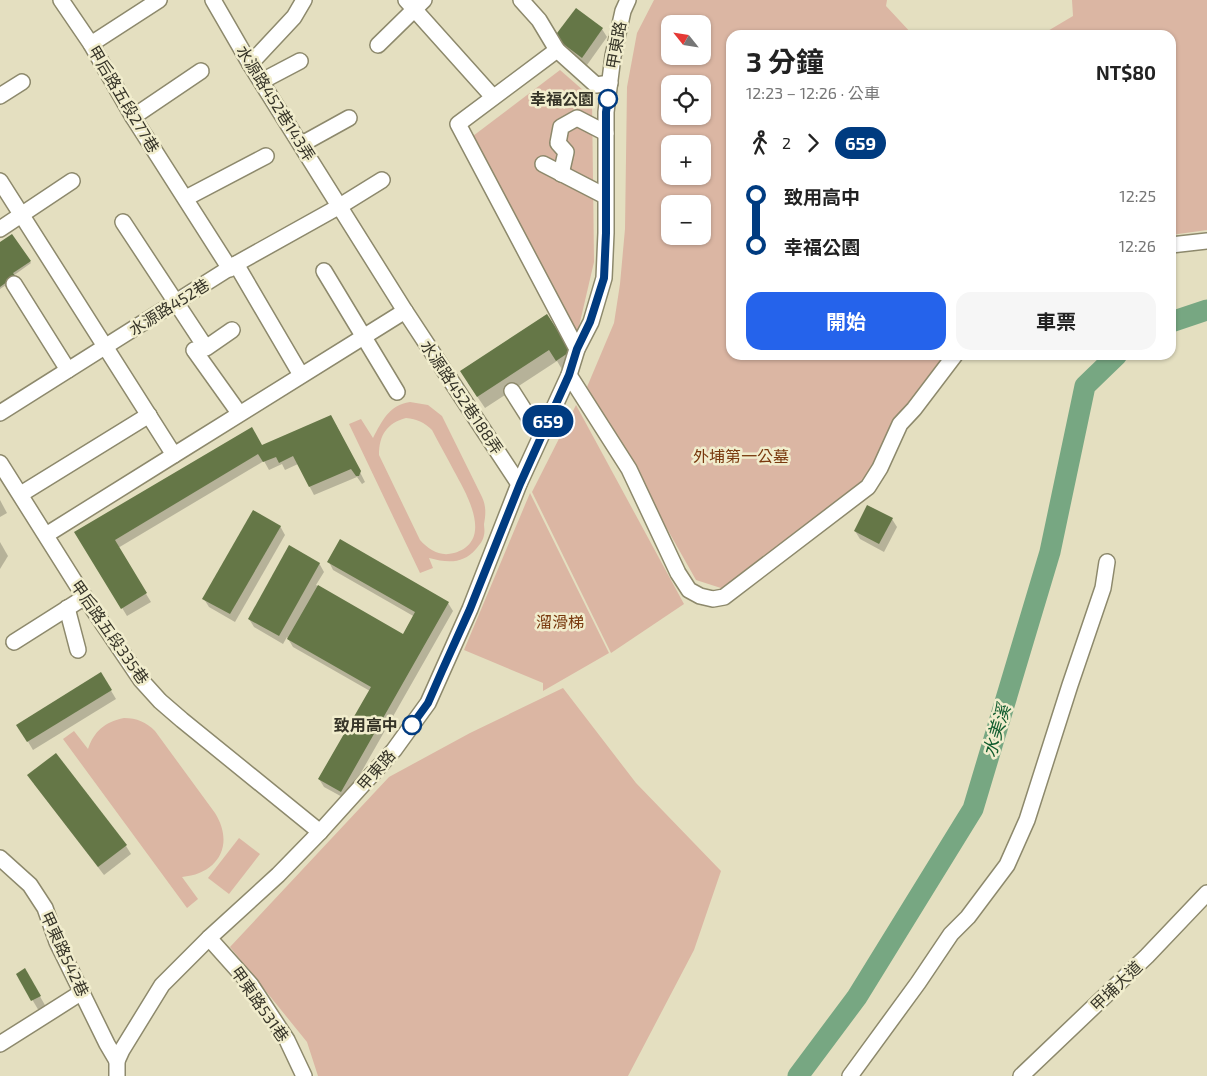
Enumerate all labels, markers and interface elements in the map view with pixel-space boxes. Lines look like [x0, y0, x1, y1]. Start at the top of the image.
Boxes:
north arrow [661, 15, 711, 65]
map controls [661, 15, 711, 245]
street label: 甲東路 [602, 20, 629, 70]
street label: 甲后路五段277巷 [85, 42, 164, 156]
street label: 水源路452巷143弄 [233, 42, 320, 164]
text: 3 分鐘 [746, 44, 824, 78]
text: NT$80 [1096, 61, 1156, 84]
button: locate [661, 75, 711, 125]
text: 12:23 – 12:26 · 公車 [746, 83, 880, 102]
place label: 幸福公園 [530, 89, 594, 108]
marker: 幸福公園 [598, 89, 618, 109]
icon: walk [746, 129, 774, 157]
icon: forward [799, 129, 827, 157]
text: 659 [845, 132, 876, 154]
text: 2 [782, 133, 791, 152]
button: + [661, 135, 711, 185]
text: 致用高中 [784, 185, 860, 208]
text: 12:25 [1119, 186, 1156, 205]
button: − [661, 195, 711, 245]
text: 幸福公園 [784, 235, 860, 258]
text: 12:26 [1119, 236, 1156, 255]
street label: 水源路452巷 [125, 274, 213, 339]
button: 開始 [746, 292, 946, 350]
button: 車票 [956, 292, 1156, 350]
street label: 水源路452巷188弄 [417, 336, 508, 457]
line badge: 659 [519, 405, 577, 437]
text: 659 [532, 410, 564, 432]
park label: 外埔第一公墓 [693, 446, 789, 465]
street label: 甲后路五段335巷 [68, 576, 153, 687]
park label: 溜滑梯 [536, 612, 584, 631]
water label: 水美溪 [978, 699, 1015, 760]
place label: 致用高中 [334, 715, 398, 734]
marker: 致用高中 [402, 715, 422, 735]
street label: 甲東路 [353, 745, 399, 794]
street label: 甲東路542巷 [38, 908, 93, 999]
street label: 甲埔大道 [1086, 957, 1145, 1015]
street label: 甲東路531巷 [227, 962, 293, 1045]

